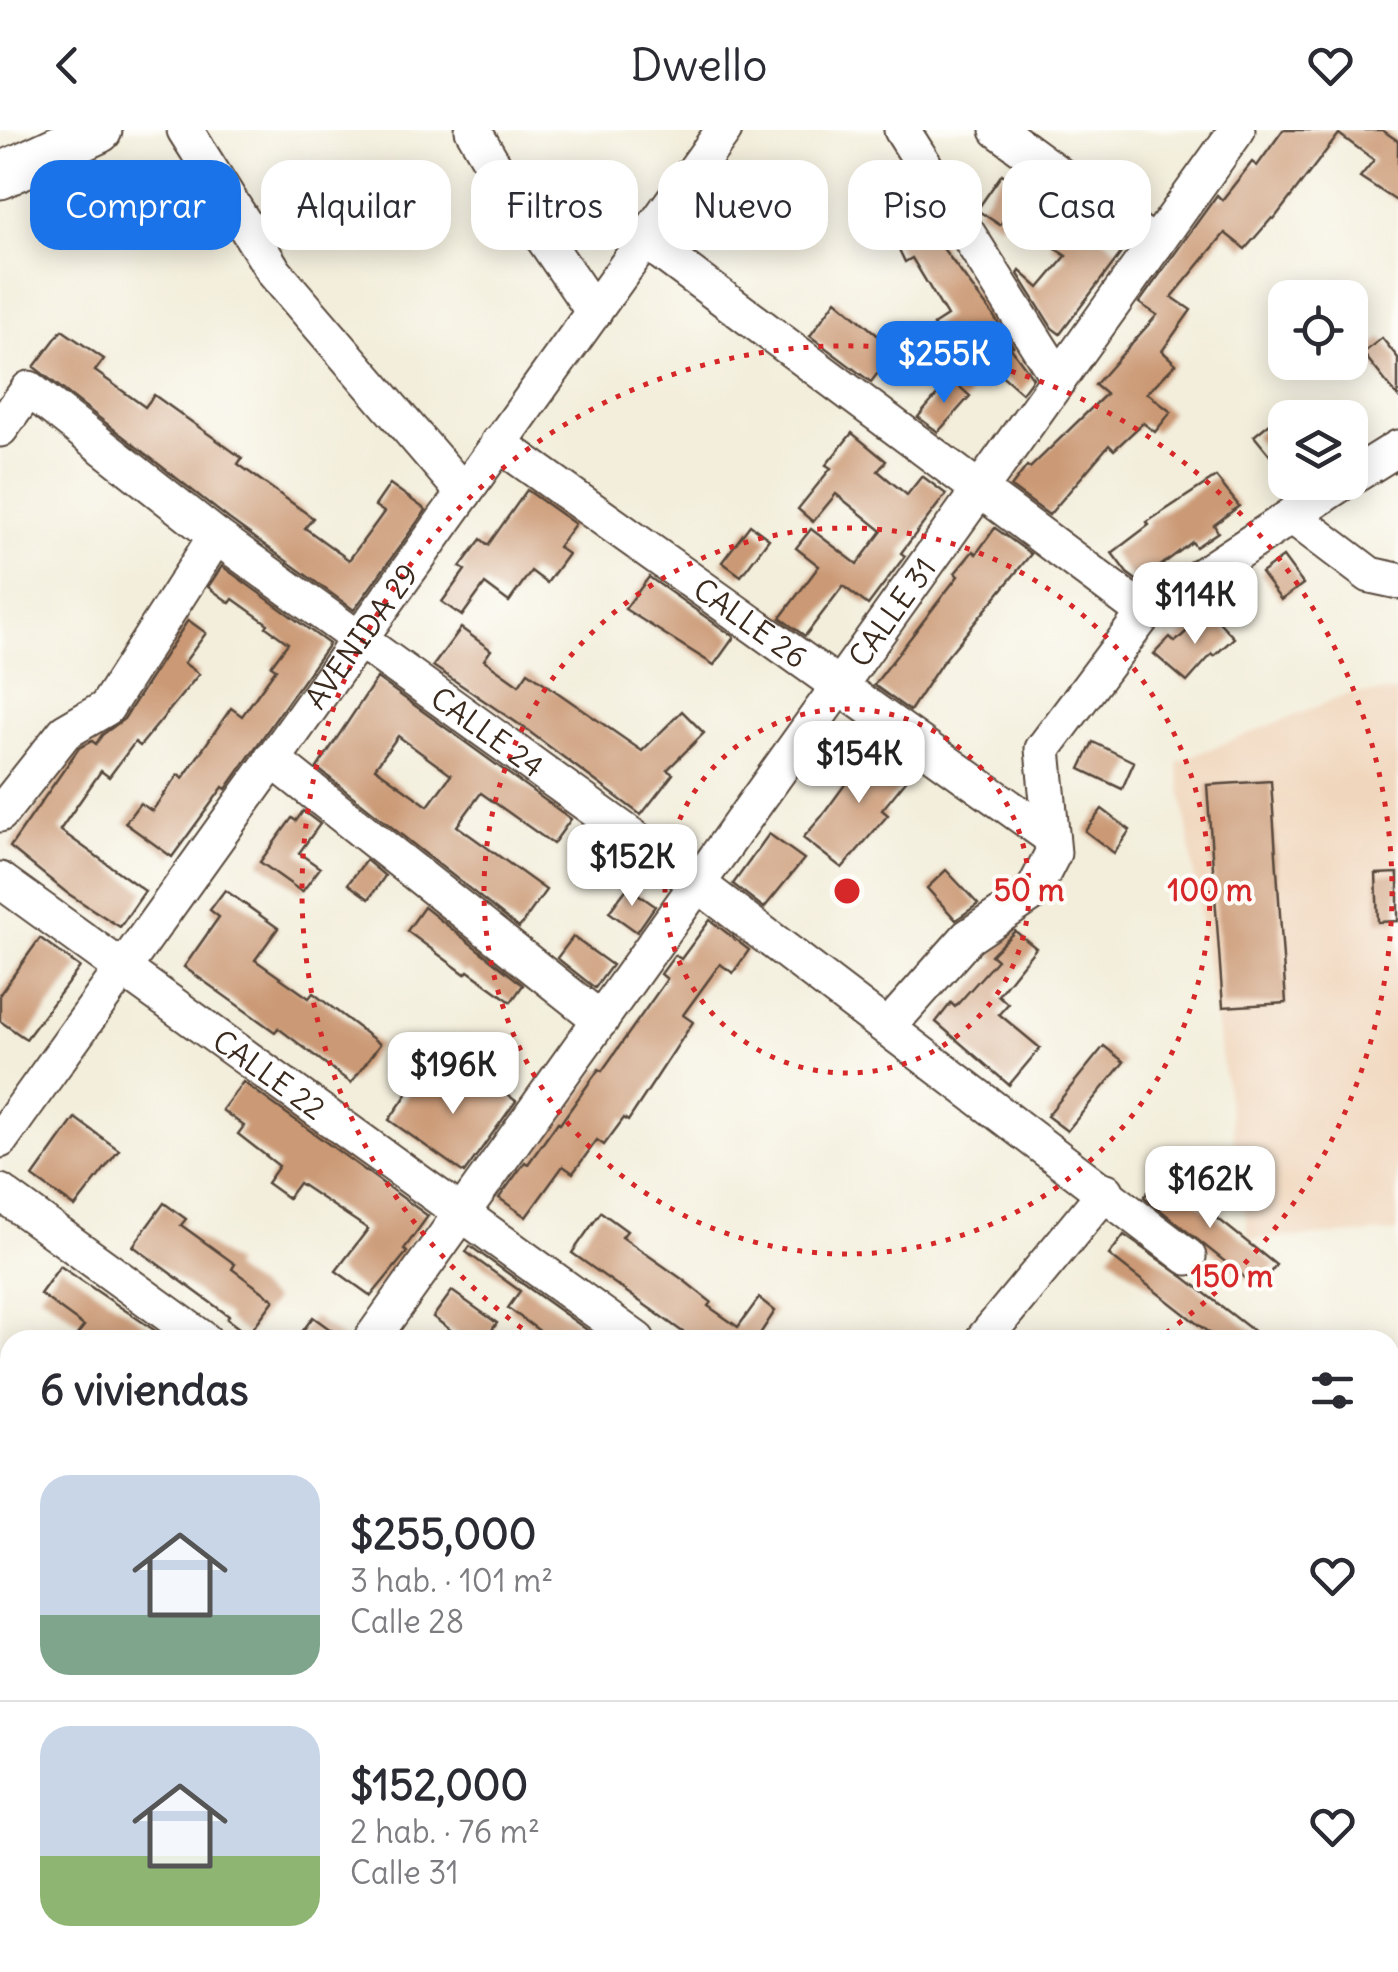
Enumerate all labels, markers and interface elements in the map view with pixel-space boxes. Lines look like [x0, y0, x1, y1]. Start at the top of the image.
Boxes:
text: Dwello [631, 37, 767, 93]
icon: back [40, 38, 95, 93]
icon: heart [1303, 38, 1358, 93]
chip: Comprar [30, 160, 241, 250]
chip: Alquilar [261, 160, 451, 250]
chip: Filtros [471, 160, 638, 250]
chip: Nuevo [658, 160, 828, 250]
chip: Piso [848, 160, 982, 250]
chip: Casa [1002, 160, 1151, 250]
map controls [1268, 280, 1368, 500]
button: locate [1268, 280, 1368, 380]
pin: $255K [874, 321, 1014, 406]
text: $255K [898, 333, 990, 374]
button: layers [1268, 400, 1368, 500]
street label: CALLE 31 [840, 550, 944, 674]
street label: AVENIDA 29 [296, 556, 426, 716]
pin: $114K [1125, 562, 1265, 647]
street label: CALLE 26 [686, 570, 815, 676]
text: $114K [1155, 574, 1235, 615]
street label: CALLE 24 [424, 679, 551, 785]
pin: $154K [789, 721, 929, 806]
text: $154K [816, 733, 902, 774]
pin: $152K [562, 824, 702, 909]
text: $152K [589, 836, 675, 877]
text: 50 m [994, 871, 1064, 909]
text: 100 m [1168, 871, 1252, 909]
centre of rings [829, 873, 865, 909]
street label: CALLE 22 [206, 1021, 333, 1128]
pin: $196K [383, 1032, 523, 1117]
text: $196K [410, 1044, 496, 1085]
pin: $162K [1140, 1146, 1280, 1231]
text: $162K [1167, 1158, 1253, 1199]
text: 150 m [1191, 1257, 1273, 1295]
icon: filters [1305, 1363, 1360, 1418]
text: 6 viviendas [40, 1364, 249, 1416]
text: $255,000 [350, 1508, 536, 1560]
icon: home [120, 1515, 240, 1635]
icon: heart [1305, 1548, 1360, 1603]
text: 3 hab. · 101 m² [350, 1560, 553, 1601]
text: Calle 28 [350, 1601, 464, 1642]
text: $152,000 [350, 1759, 528, 1811]
icon: home [120, 1766, 240, 1886]
icon: heart [1305, 1799, 1360, 1854]
text: 2 hab. · 76 m² [350, 1811, 540, 1852]
text: Calle 31 [350, 1852, 459, 1893]

